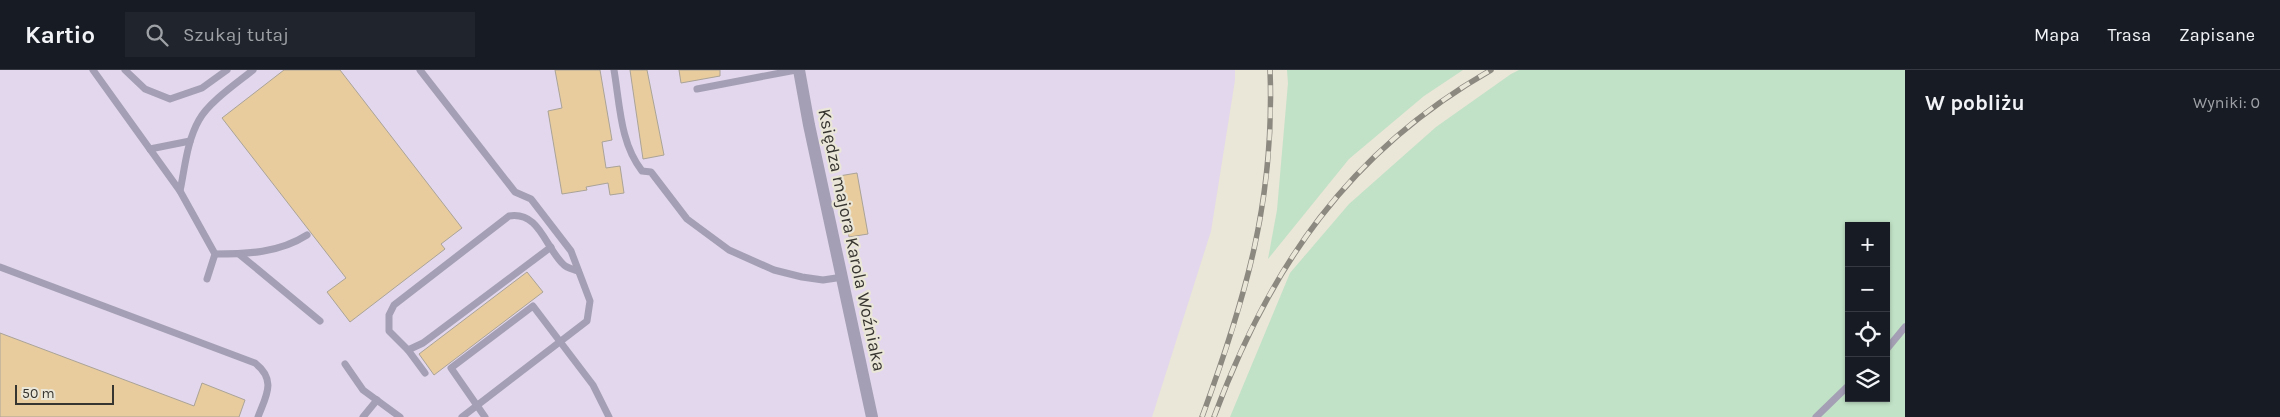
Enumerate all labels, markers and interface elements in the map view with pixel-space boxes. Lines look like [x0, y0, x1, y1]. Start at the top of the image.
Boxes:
search box [125, 12, 475, 57]
text: Kartio [25, 21, 95, 49]
icon: search [143, 21, 171, 49]
text: Szukaj tutaj [183, 24, 289, 46]
text: Mapa [2034, 24, 2080, 46]
text: Trasa [2108, 24, 2151, 46]
text: Zapisane [2179, 24, 2255, 46]
text: W pobliżu [1925, 91, 2025, 115]
text: Wyniki: 0 [2193, 93, 2260, 112]
street label: Księdza majora Karola Woźniaka [813, 107, 891, 373]
map controls [1845, 222, 1890, 402]
button: + [1845, 222, 1890, 267]
button: − [1845, 267, 1890, 312]
button: locate [1845, 312, 1890, 357]
button: layers [1845, 357, 1890, 402]
scale bar [15, 382, 114, 405]
text: 50 m [22, 385, 55, 402]

